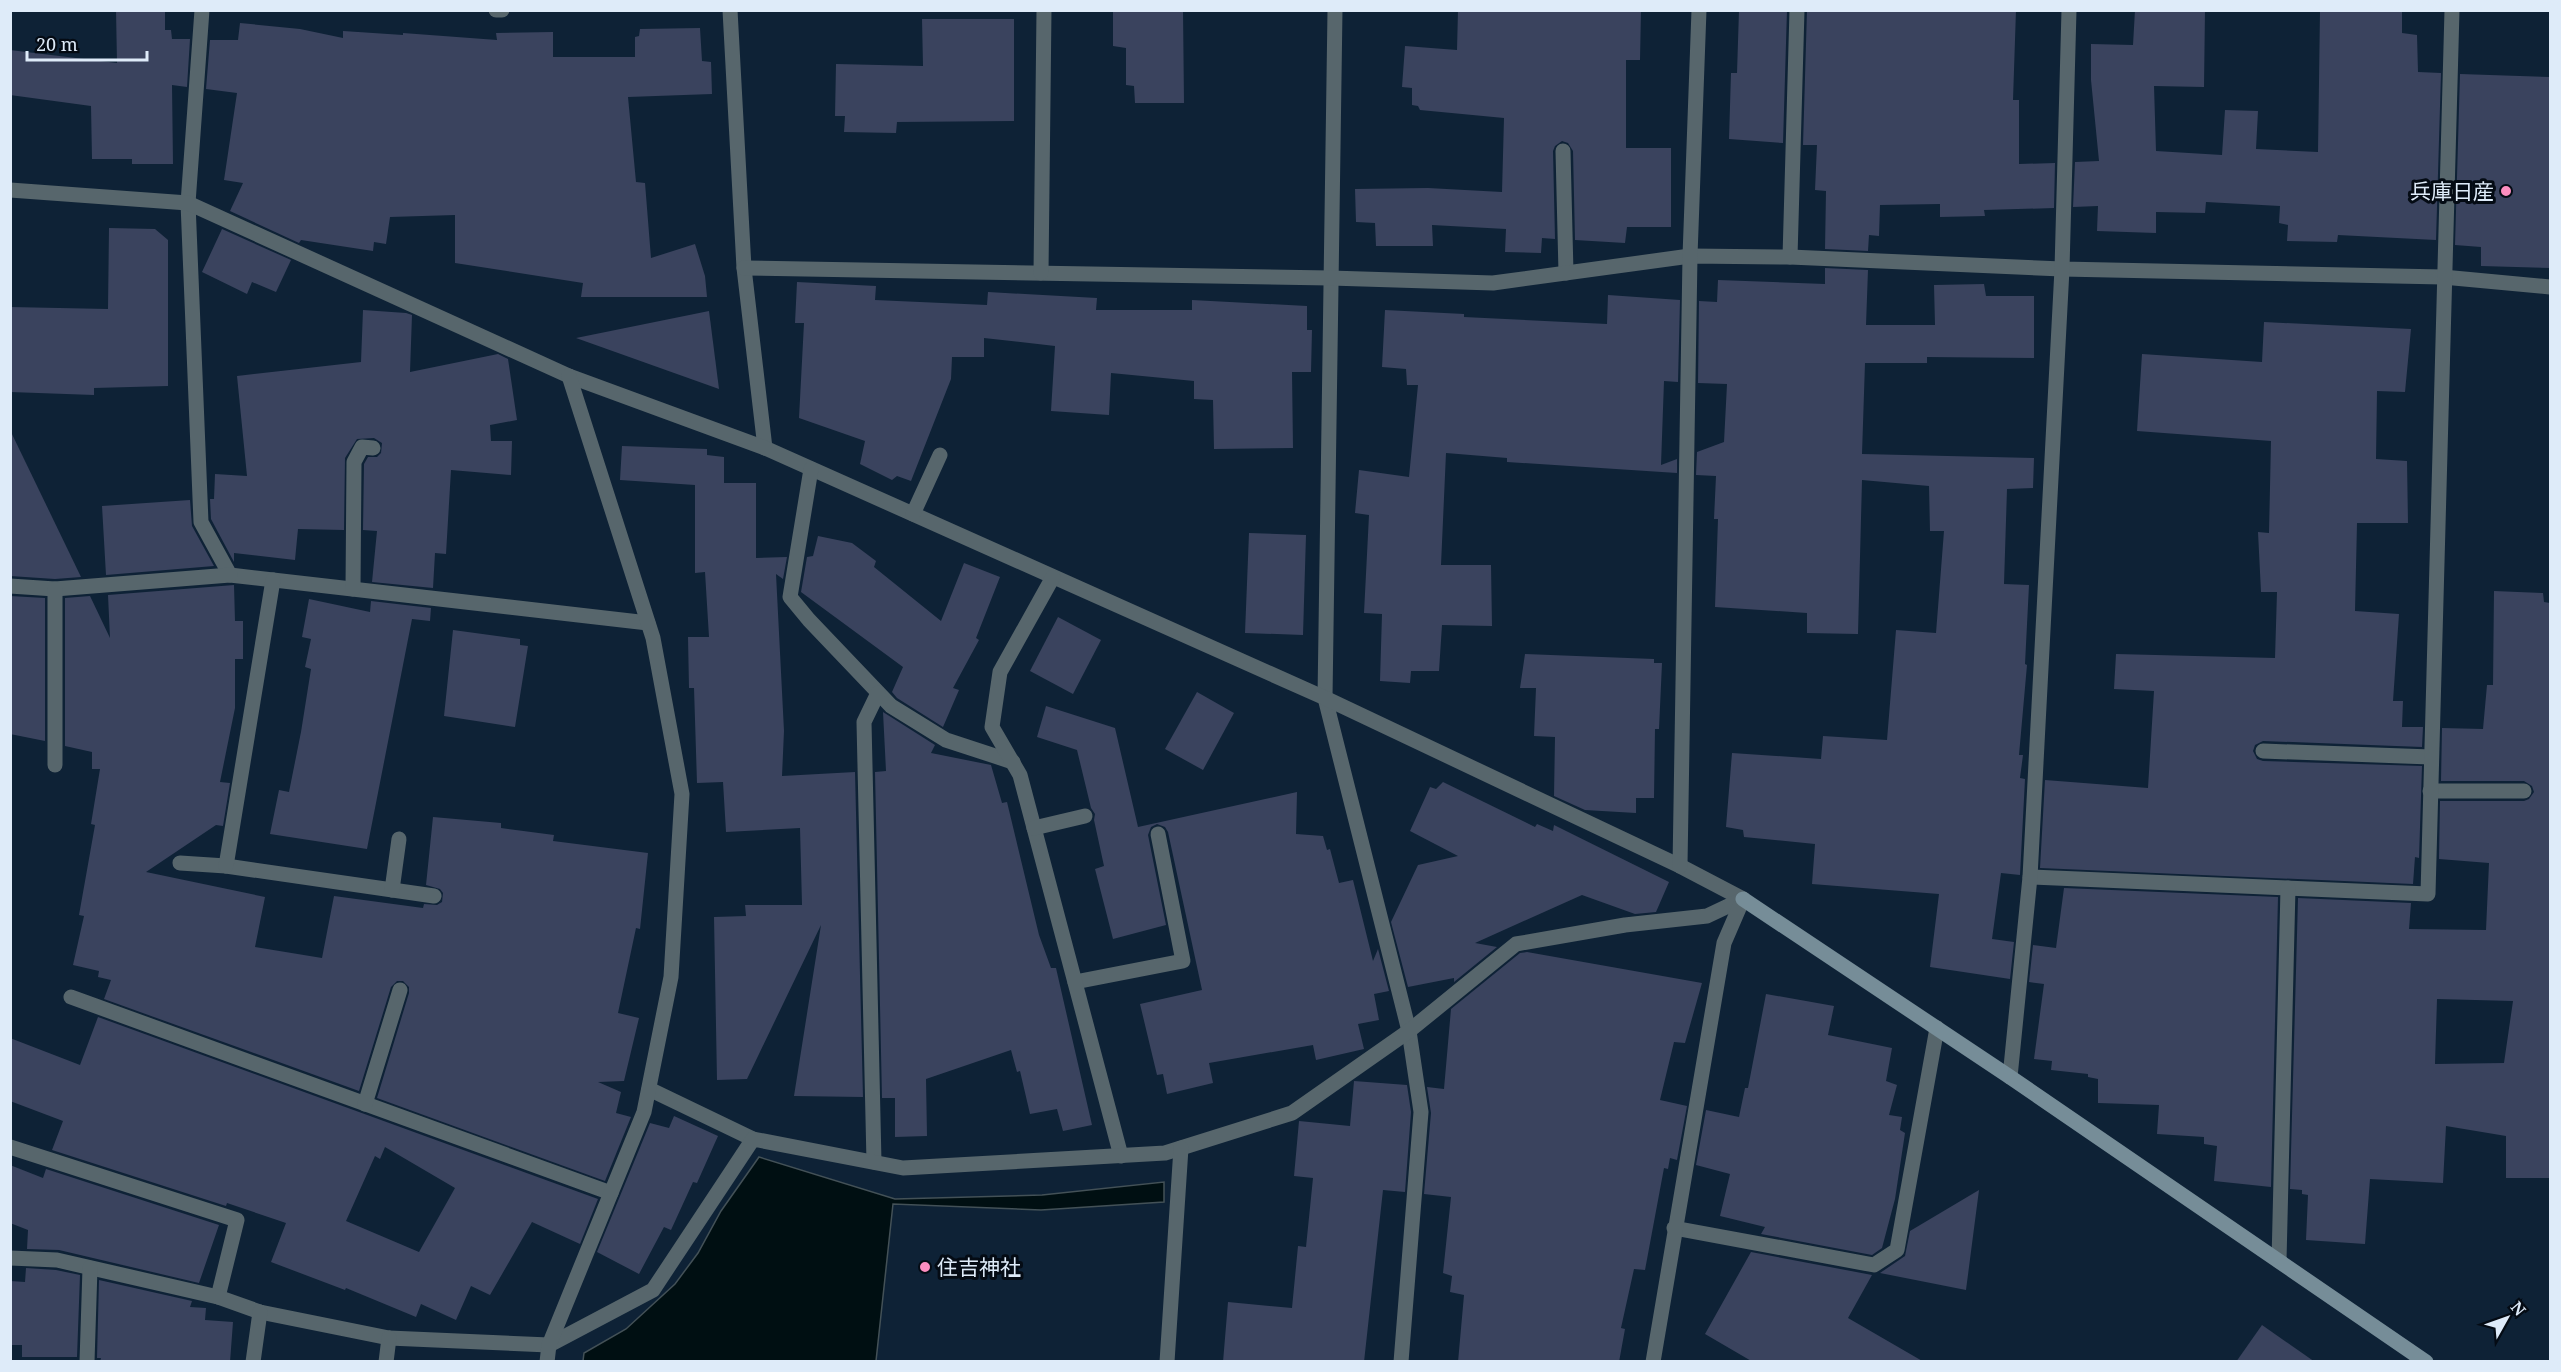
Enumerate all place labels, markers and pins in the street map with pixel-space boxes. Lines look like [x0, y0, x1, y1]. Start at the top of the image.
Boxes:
place label: 兵庫日産 [2410, 177, 2494, 205]
marker: 兵庫日産 [2499, 184, 2513, 198]
place label: 住吉神社 [937, 1253, 1021, 1281]
marker: 住吉神社 [918, 1260, 932, 1274]

